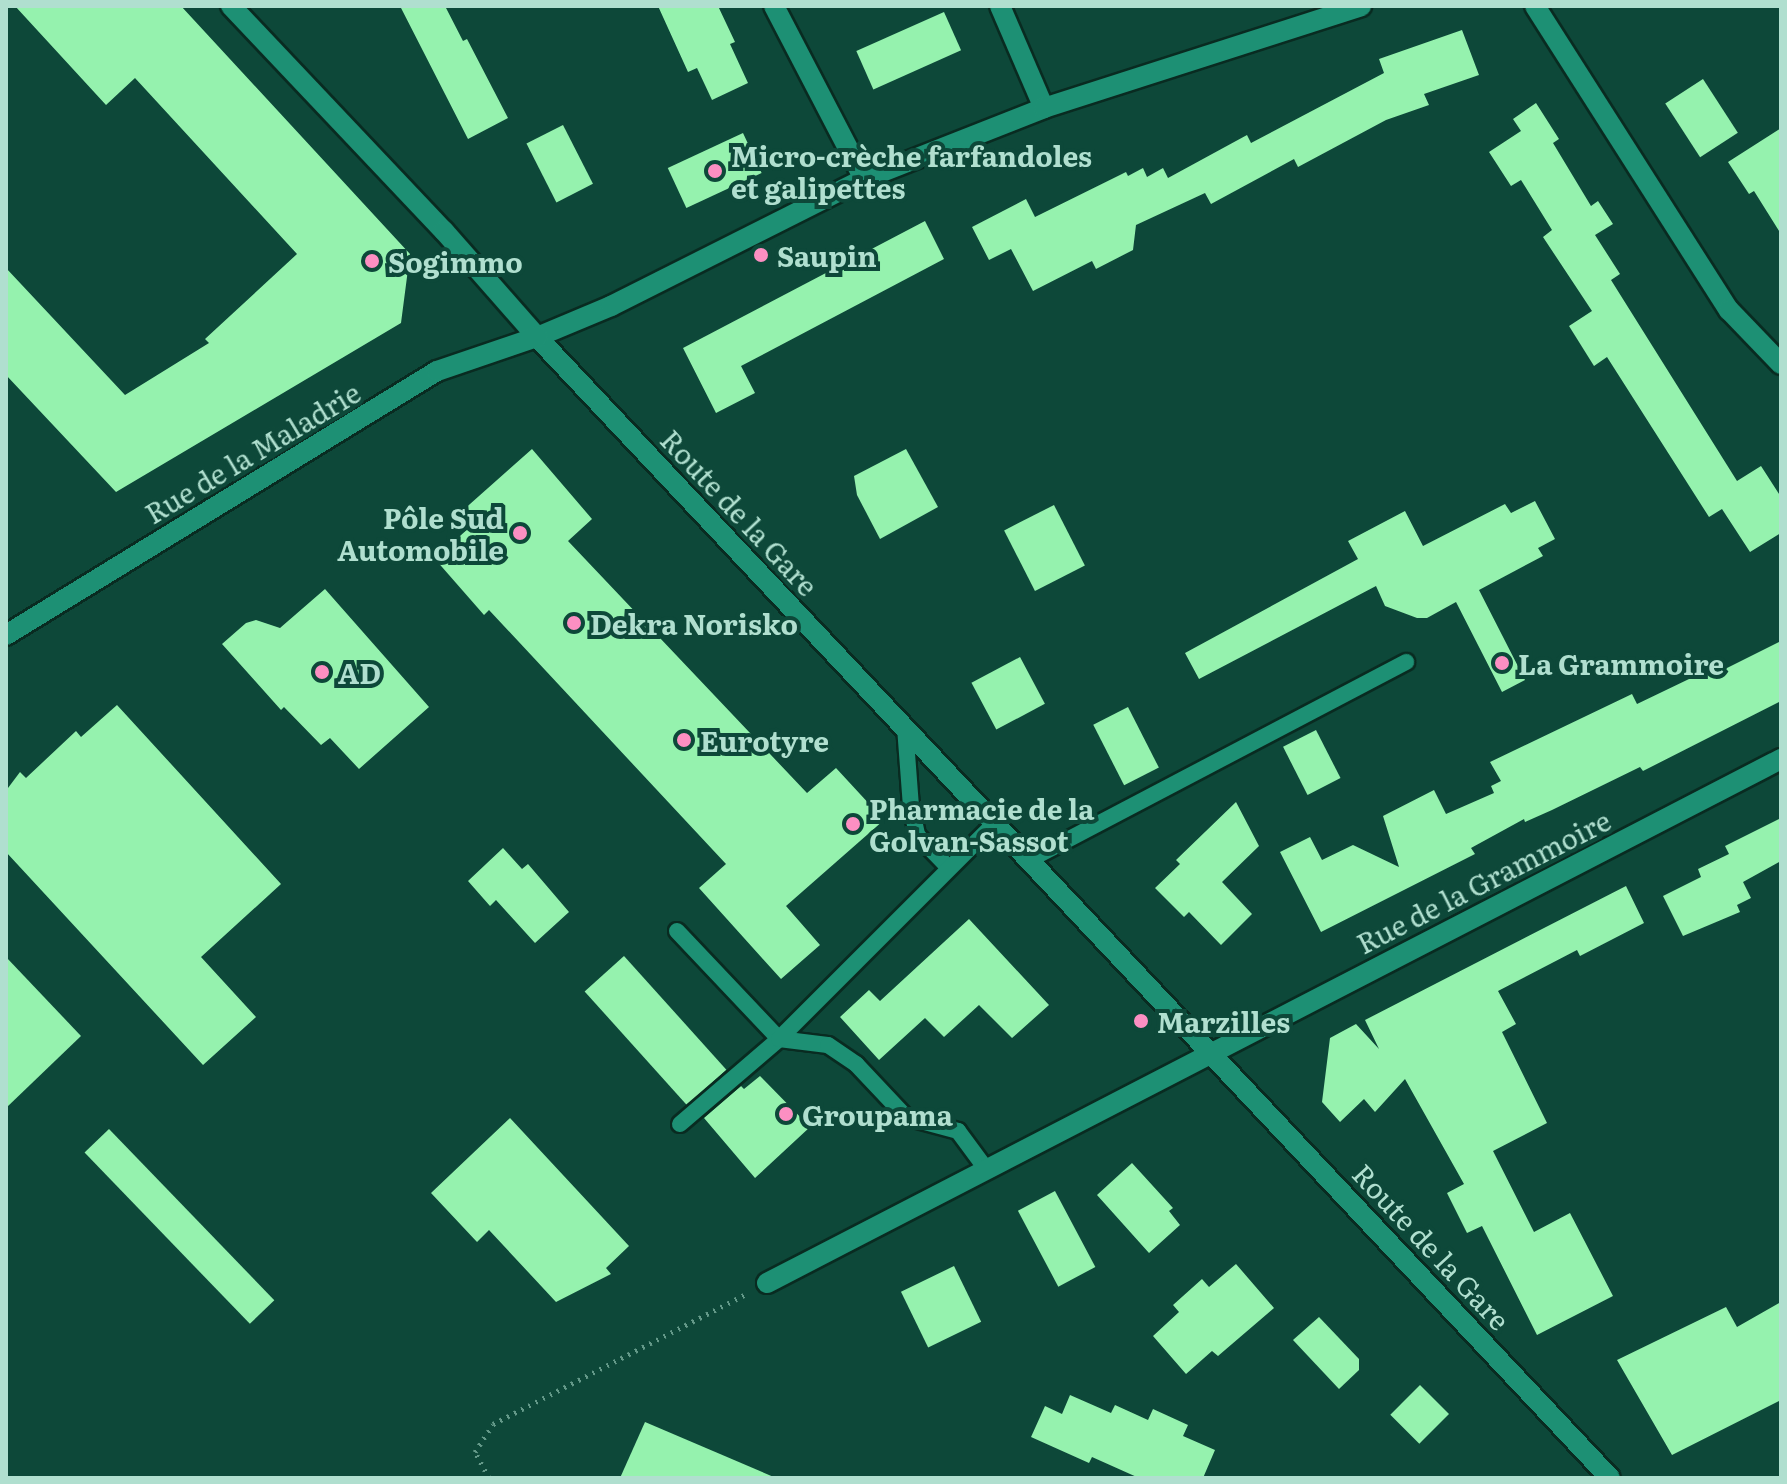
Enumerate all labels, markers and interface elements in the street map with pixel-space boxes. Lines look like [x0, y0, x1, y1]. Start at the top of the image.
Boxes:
place label: Micro-crèche farfandoles et galipettes [731, 138, 1092, 204]
marker: Micro-crèche farfandoles et galipettes [706, 162, 724, 180]
place label: Saupin [777, 238, 877, 272]
place label: Sogimmo [388, 244, 523, 278]
marker: Saupin [752, 246, 770, 264]
marker: Sogimmo [363, 252, 381, 270]
street label: Rue de la Maladrie [138, 375, 366, 529]
street label: Route de la Gare [655, 422, 825, 602]
place label: Pôle Sud Automobile [337, 500, 504, 566]
marker: Pôle Sud Automobile [511, 524, 529, 542]
place label: Dekra Norisko [590, 606, 798, 640]
marker: Dekra Norisko [565, 614, 583, 632]
place label: La Grammoire [1518, 646, 1724, 680]
marker: La Grammoire [1493, 654, 1511, 672]
place label: AD [338, 655, 381, 689]
marker: AD [313, 663, 331, 681]
place label: Eurotyre [700, 723, 829, 757]
marker: Eurotyre [675, 731, 693, 749]
place label: Pharmacie de la Golvan-Sassot [869, 791, 1094, 857]
street label: Rue de la Grammoire [1351, 802, 1615, 960]
marker: Pharmacie de la Golvan-Sassot [844, 815, 862, 833]
place label: Marzilles [1157, 1004, 1290, 1038]
marker: Marzilles [1132, 1012, 1150, 1030]
place label: Groupama [802, 1097, 953, 1131]
marker: Groupama [777, 1105, 795, 1123]
street label: Route de la Gare [1347, 1156, 1517, 1336]

